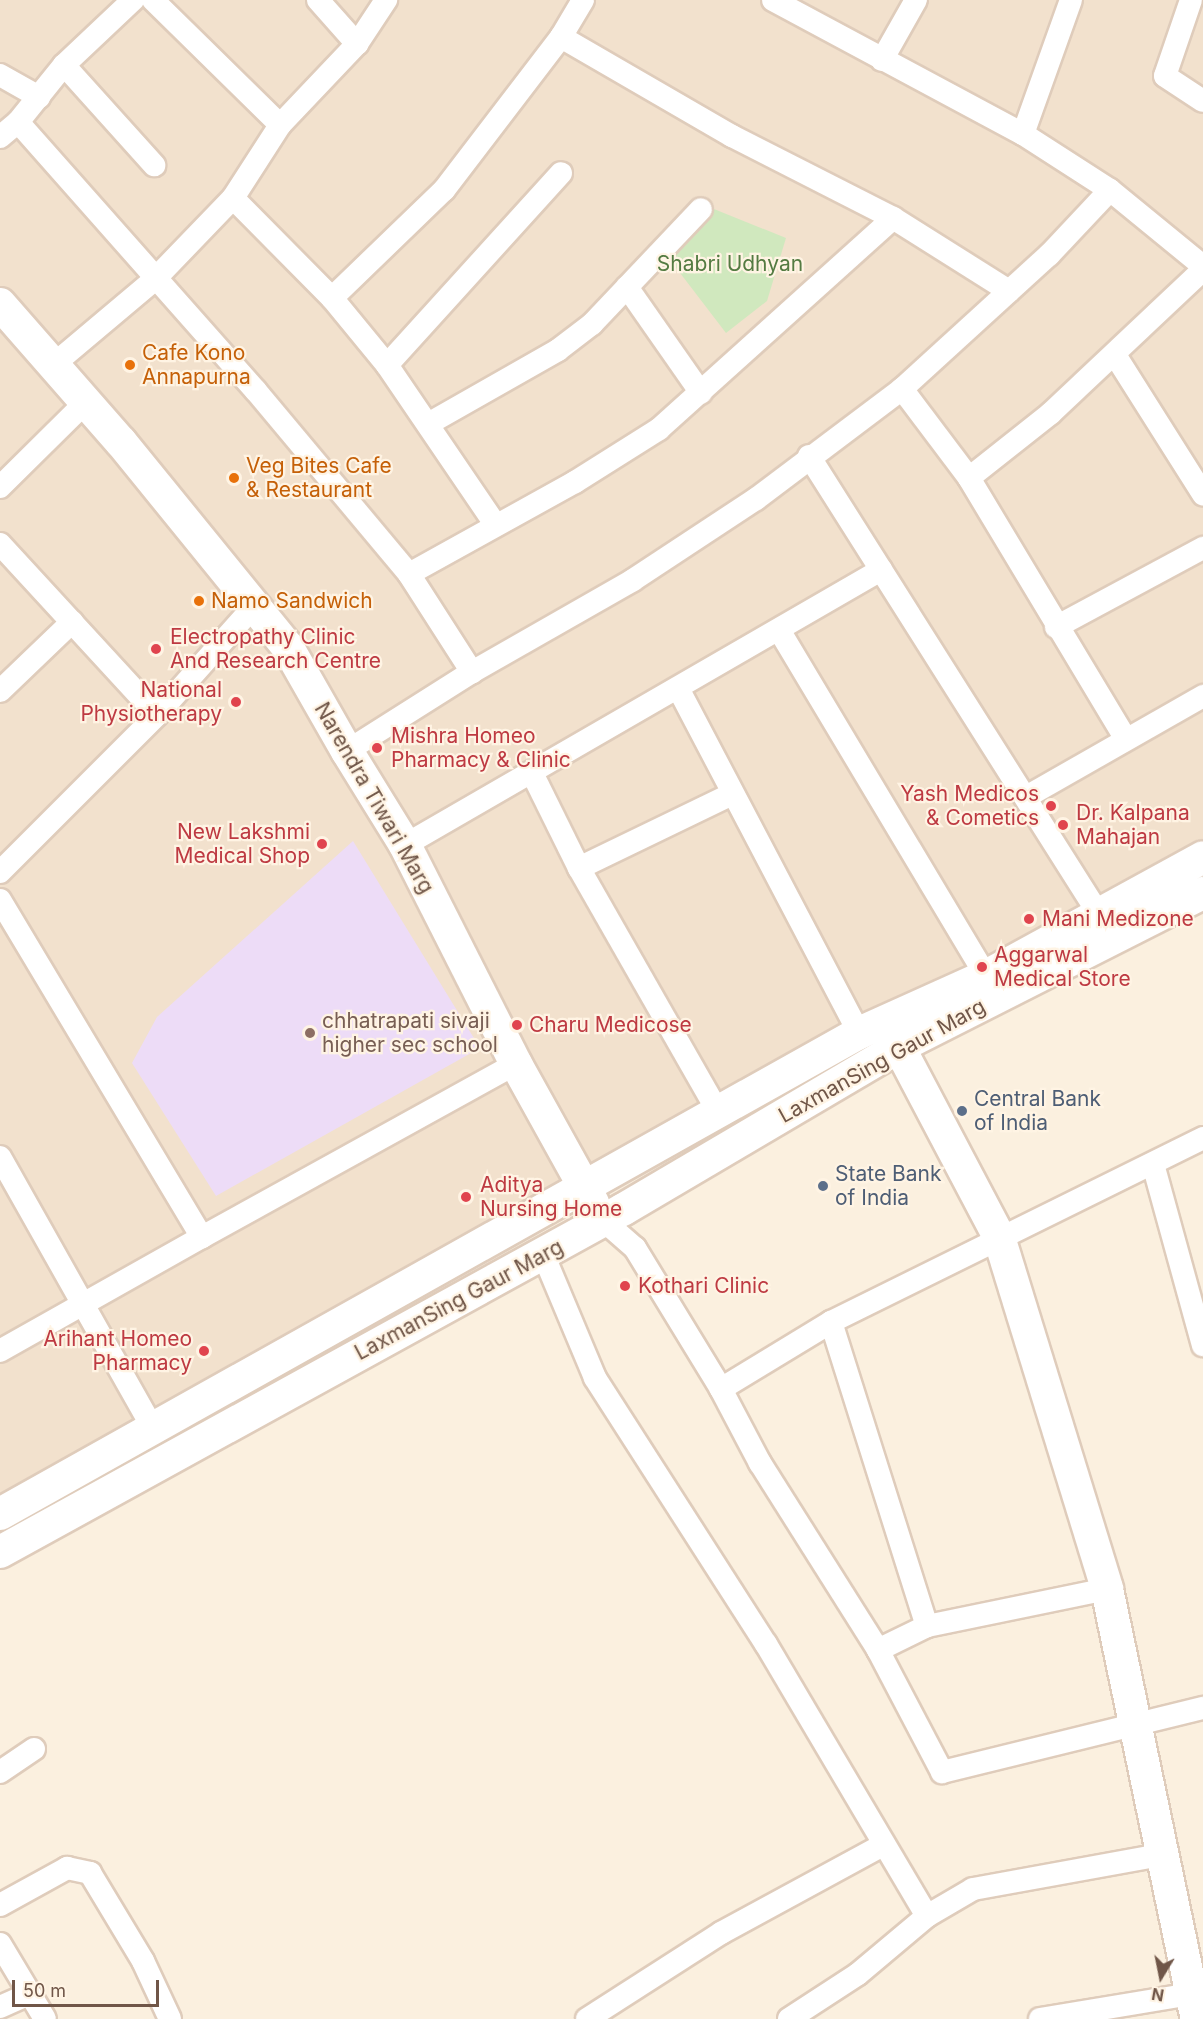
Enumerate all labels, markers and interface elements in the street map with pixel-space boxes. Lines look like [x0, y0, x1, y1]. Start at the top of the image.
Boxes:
park label: Shabri Udhyan [657, 251, 803, 277]
place label: Cafe Kono Annapurna [142, 340, 251, 390]
marker: Cafe Kono Annapurna [123, 358, 137, 372]
place label: Veg Bites Cafe & Restaurant [246, 453, 392, 503]
marker: Veg Bites Cafe & Restaurant [227, 471, 241, 485]
place label: Namo Sandwich [211, 588, 373, 614]
marker: Namo Sandwich [192, 594, 206, 608]
place label: Electropathy Clinic And Research Centre [170, 624, 381, 674]
marker: Electropathy Clinic And Research Centre [147, 640, 165, 658]
place label: National Physiotherapy [80, 677, 222, 727]
marker: National Physiotherapy [227, 693, 245, 711]
street label: Narendra Tiwari Marg [309, 698, 439, 898]
place label: Mishra Homeo Pharmacy & Clinic [391, 723, 571, 773]
marker: Mishra Homeo Pharmacy & Clinic [368, 739, 386, 757]
place label: Yash Medicos & Cometics [900, 781, 1039, 831]
marker: Yash Medicos & Cometics [1044, 799, 1058, 813]
place label: Dr. Kalpana Mahajan [1076, 800, 1190, 850]
marker: Dr. Kalpana Mahajan [1054, 816, 1072, 834]
place label: New Lakshmi Medical Shop [175, 819, 310, 869]
marker: New Lakshmi Medical Shop [315, 837, 329, 851]
place label: Mani Medizone [1042, 906, 1194, 932]
marker: Mani Medizone [1020, 910, 1038, 928]
place label: Aggarwal Medical Store [994, 942, 1131, 992]
marker: Aggarwal Medical Store [975, 960, 989, 974]
street label: LaxmanSing Gaur Marg [774, 994, 990, 1128]
place label: chhatrapati sivaji higher sec school [322, 1008, 498, 1058]
place label: Charu Medicose [529, 1012, 692, 1038]
marker: Charu Medicose [510, 1018, 524, 1032]
marker: chhatrapati sivaji higher sec school [303, 1026, 317, 1040]
place label: Central Bank of India [974, 1086, 1101, 1136]
marker: Central Bank of India [955, 1104, 969, 1118]
place label: State Bank of India [835, 1161, 942, 1211]
place label: Aditya Nursing Home [480, 1172, 622, 1222]
marker: State Bank of India [816, 1179, 830, 1193]
marker: Aditya Nursing Home [457, 1188, 475, 1206]
street label: LaxmanSing Gaur Marg [351, 1234, 567, 1366]
place label: Kothari Clinic [638, 1273, 769, 1299]
marker: Kothari Clinic [616, 1277, 634, 1295]
place label: Arihant Homeo Pharmacy [43, 1326, 192, 1376]
marker: Arihant Homeo Pharmacy [197, 1344, 211, 1358]
north arrow [1131, 1947, 1191, 2007]
scale bar [15, 1968, 162, 2006]
text: 50 m [23, 1980, 66, 2001]
text: N [1150, 1984, 1166, 2006]

